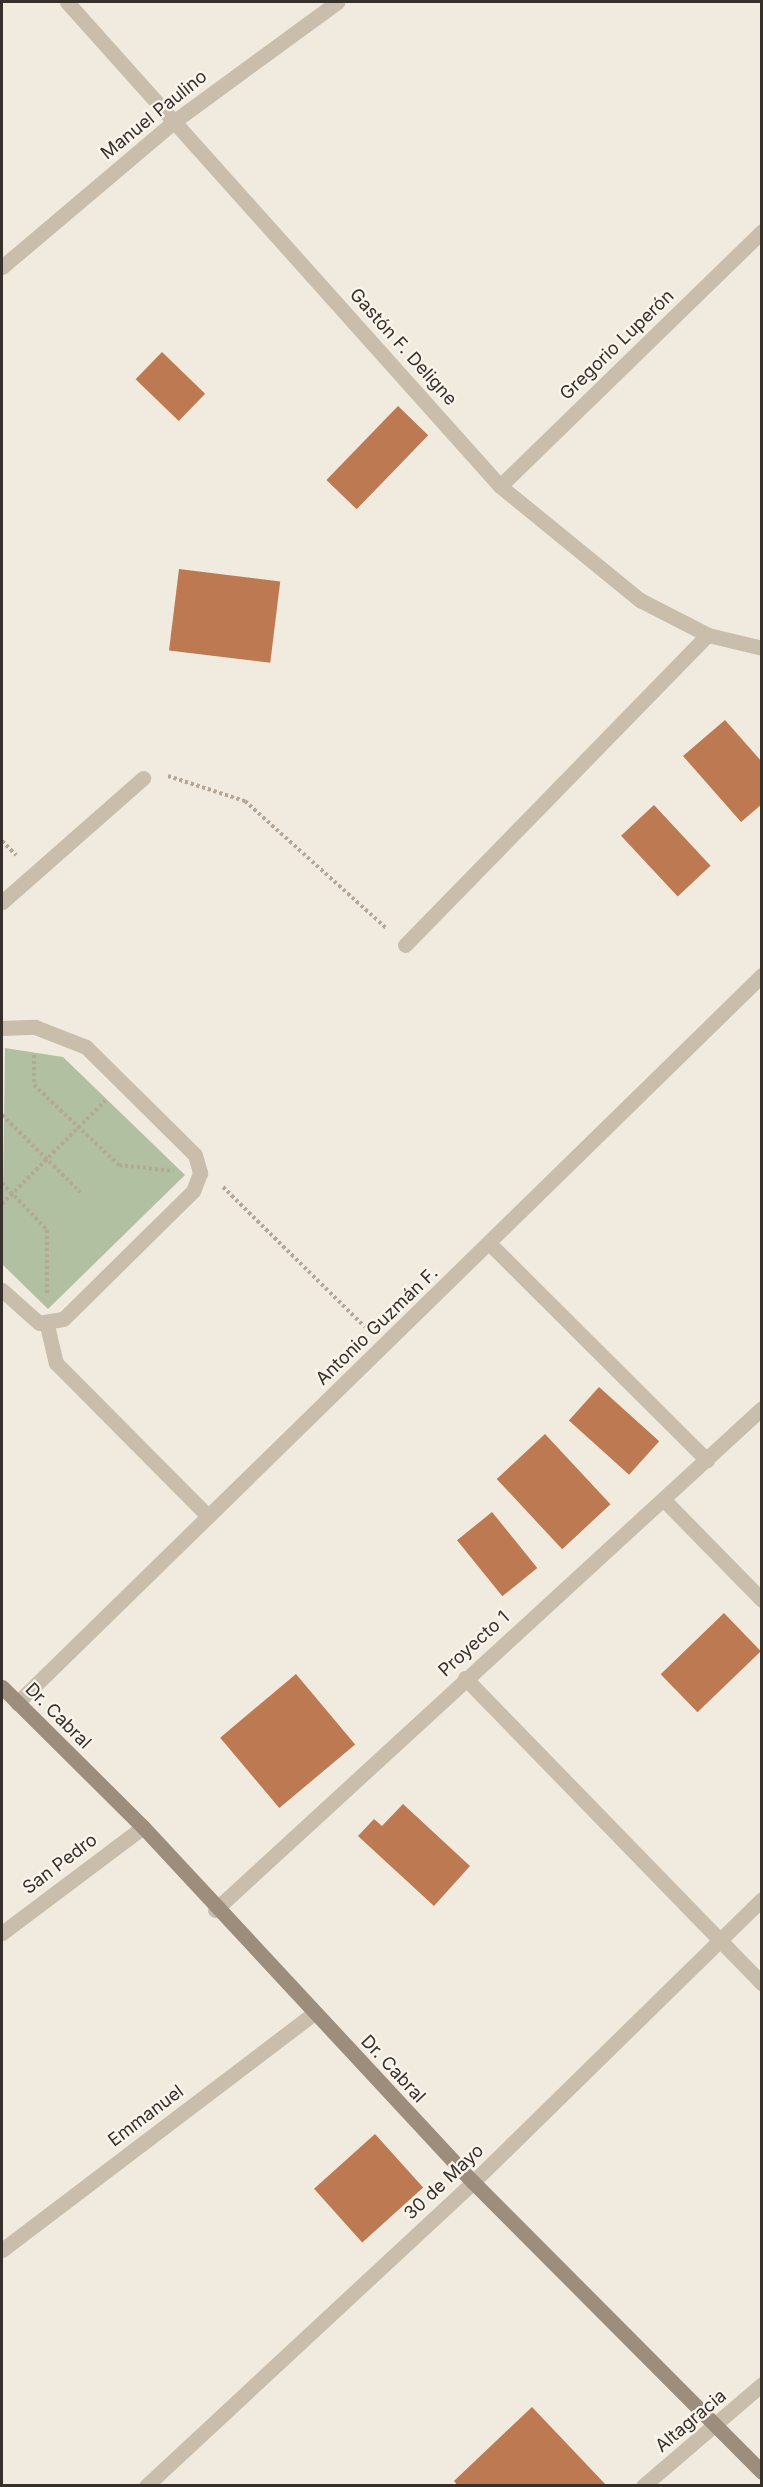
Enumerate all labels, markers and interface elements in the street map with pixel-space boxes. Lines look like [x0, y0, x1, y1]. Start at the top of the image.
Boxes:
street label: Manuel Paulino [97, 66, 211, 164]
street label: Gastón F. Deligne [345, 284, 461, 410]
street label: Gregorio Luperón [556, 285, 678, 405]
street label: Antonio Guzmán F. [312, 1262, 442, 1390]
street label: Proyecto 1 [434, 1607, 514, 1681]
street label: Dr. Cabral [21, 1679, 95, 1753]
street label: San Pedro [19, 1829, 101, 1899]
street label: Dr. Cabral [356, 2031, 430, 2107]
street label: Emmanuel [104, 2081, 188, 2151]
street label: 30 de Mayo [400, 2140, 488, 2224]
street label: Altagracia [651, 2385, 731, 2457]

